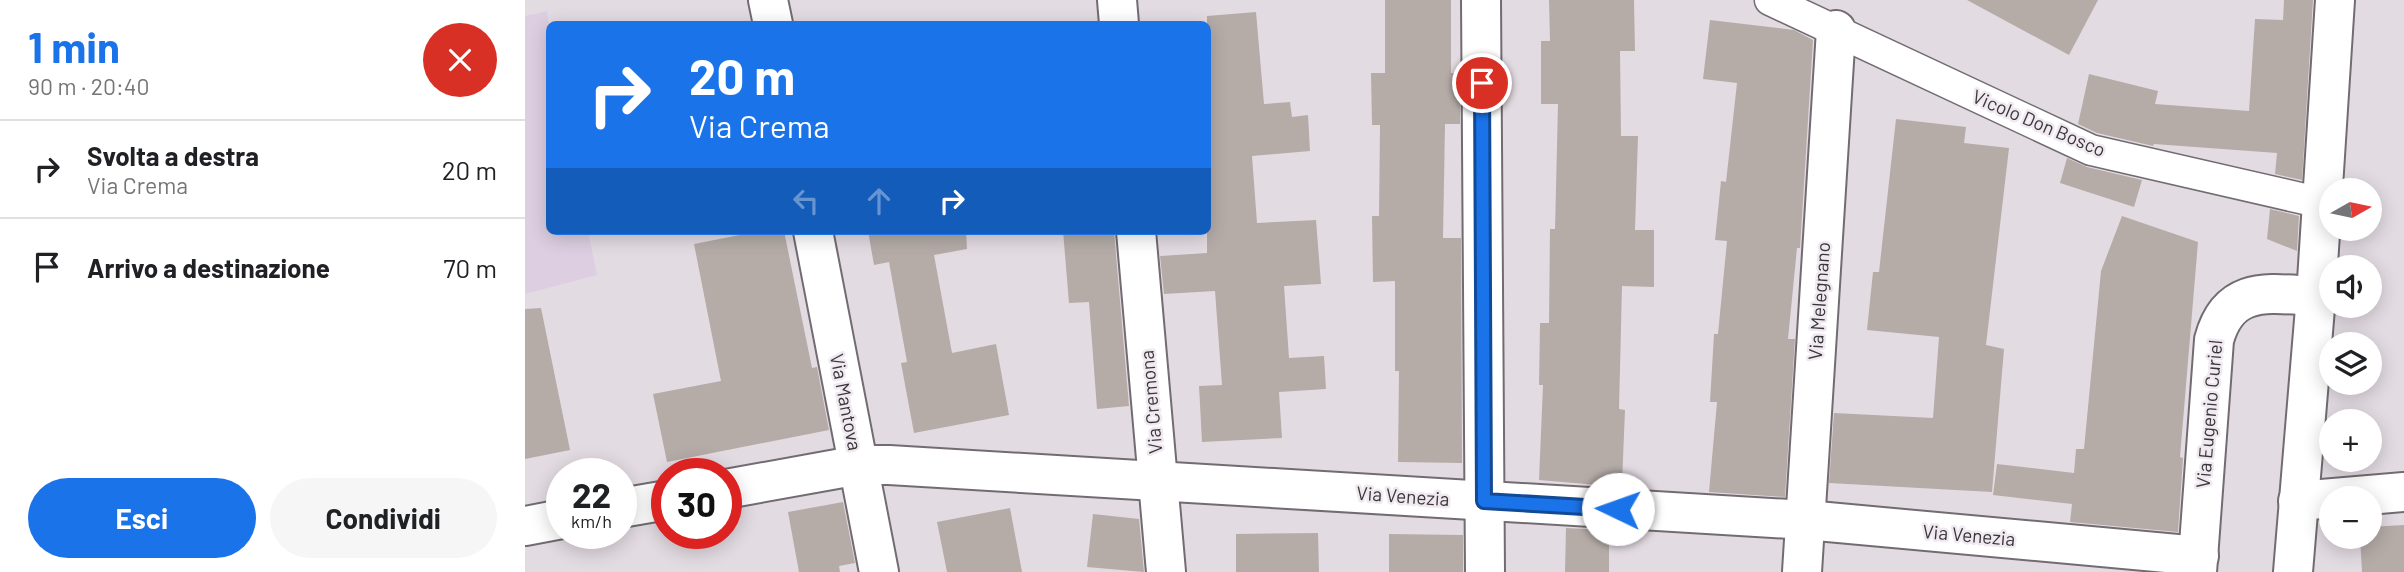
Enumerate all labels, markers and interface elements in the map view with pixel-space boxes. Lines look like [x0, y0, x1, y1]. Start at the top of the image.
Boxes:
text: 1 min [28, 21, 120, 71]
button: close [423, 23, 497, 97]
text: 20 m [689, 46, 795, 105]
icon: right [574, 49, 665, 140]
pin [1452, 53, 1512, 113]
icon: arrive [1463, 64, 1501, 102]
text: 90 m · 20:40 [28, 72, 149, 100]
street label: Vicolo Don Bosco [1969, 84, 2109, 161]
text: Via Crema [689, 106, 830, 144]
text: Svolta a destra [87, 140, 259, 171]
icon: right [28, 150, 66, 188]
text: 20 m [442, 154, 497, 185]
text: Via Crema [87, 171, 188, 199]
north arrow [2319, 178, 2382, 242]
map controls [2319, 178, 2382, 549]
icon: left [787, 182, 825, 220]
icon: ahead [860, 182, 898, 220]
icon: right [933, 182, 971, 220]
street label: Via Melegnano [1803, 241, 1834, 361]
icon: arrive [28, 248, 66, 286]
text: Arrivo a destinazione [87, 252, 330, 283]
text: 70 m [443, 252, 497, 283]
button: sound [2319, 255, 2382, 318]
button: layers [2319, 332, 2382, 395]
street label: Via Eugenio Curiel [2191, 339, 2226, 489]
street label: Via Cremona [1135, 349, 1166, 455]
street label: Via Mantova [826, 352, 867, 452]
button: + [2319, 409, 2382, 472]
speed limit sign: 30 [651, 458, 742, 549]
position arrow [1581, 472, 1655, 546]
text: 22 [572, 473, 611, 515]
button: Esci [28, 478, 256, 558]
button: Condividi [270, 478, 497, 558]
street label: Via Venezia [1356, 481, 1450, 510]
button: − [2319, 486, 2382, 549]
text: km/h [571, 510, 612, 532]
street label: Via Venezia [1922, 519, 2016, 550]

